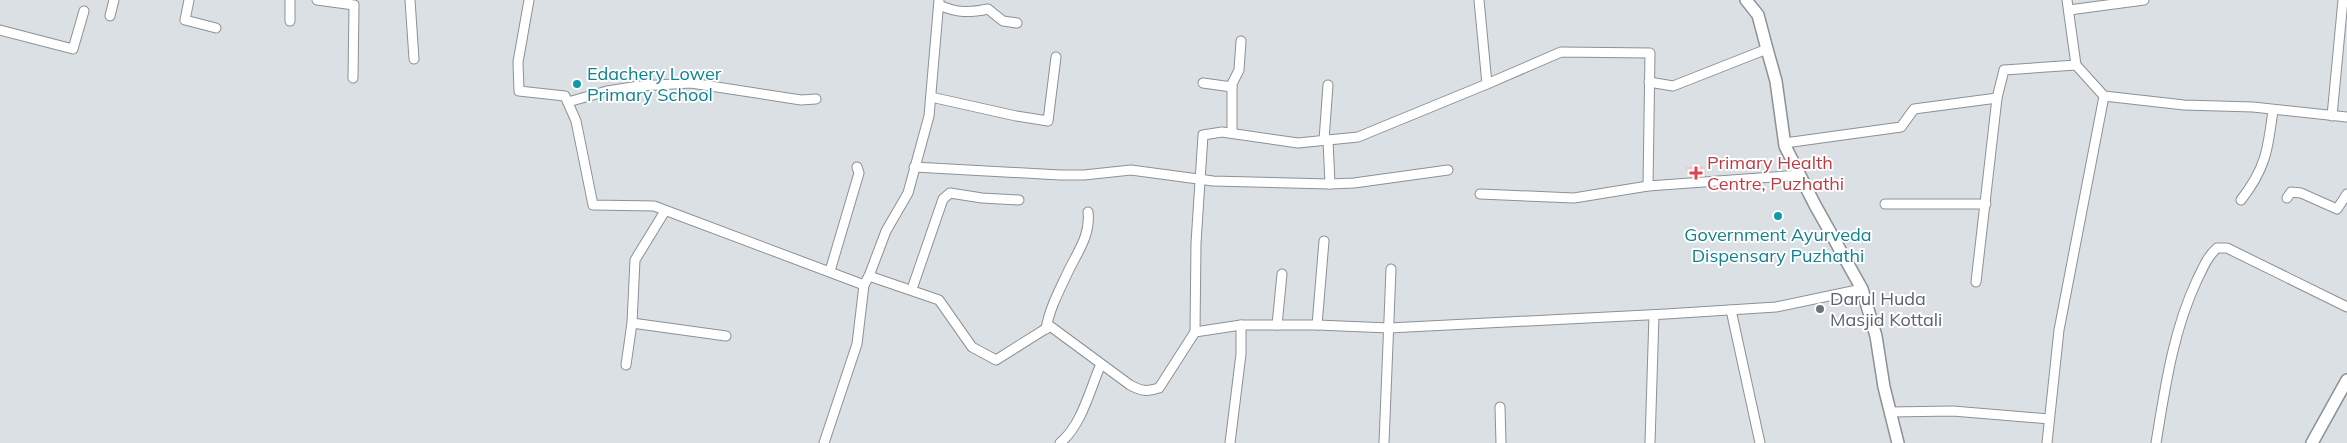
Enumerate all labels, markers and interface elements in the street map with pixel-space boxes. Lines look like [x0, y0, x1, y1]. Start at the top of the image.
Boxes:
place label: Edachery Lower Primary School [587, 62, 722, 106]
marker: Edachery Lower Primary School [571, 78, 583, 90]
place label: Primary Health Centre, Puzhathi [1707, 151, 1844, 195]
marker: Primary Health Centre, Puzhathi [1689, 166, 1703, 180]
marker: Government Ayurveda Dispensary Puzhathi [1772, 210, 1784, 222]
place label: Government Ayurveda Dispensary Puzhathi [1684, 223, 1872, 267]
place label: Darul Huda Masjid Kottali [1830, 287, 1942, 331]
marker: Darul Huda Masjid Kottali [1814, 303, 1826, 315]

